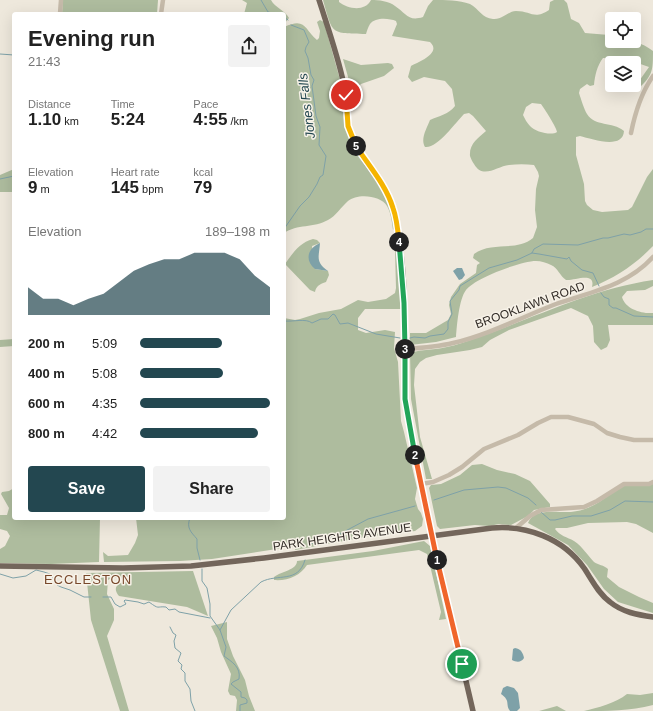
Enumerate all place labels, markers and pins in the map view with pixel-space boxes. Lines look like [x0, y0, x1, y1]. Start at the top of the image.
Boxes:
pin [329, 78, 363, 112]
pin: 5 [346, 136, 366, 156]
pin: 4 [389, 232, 409, 252]
pin: 3 [395, 339, 415, 359]
pin: 2 [405, 445, 425, 465]
pin: 1 [427, 550, 447, 570]
pin [445, 647, 479, 681]

